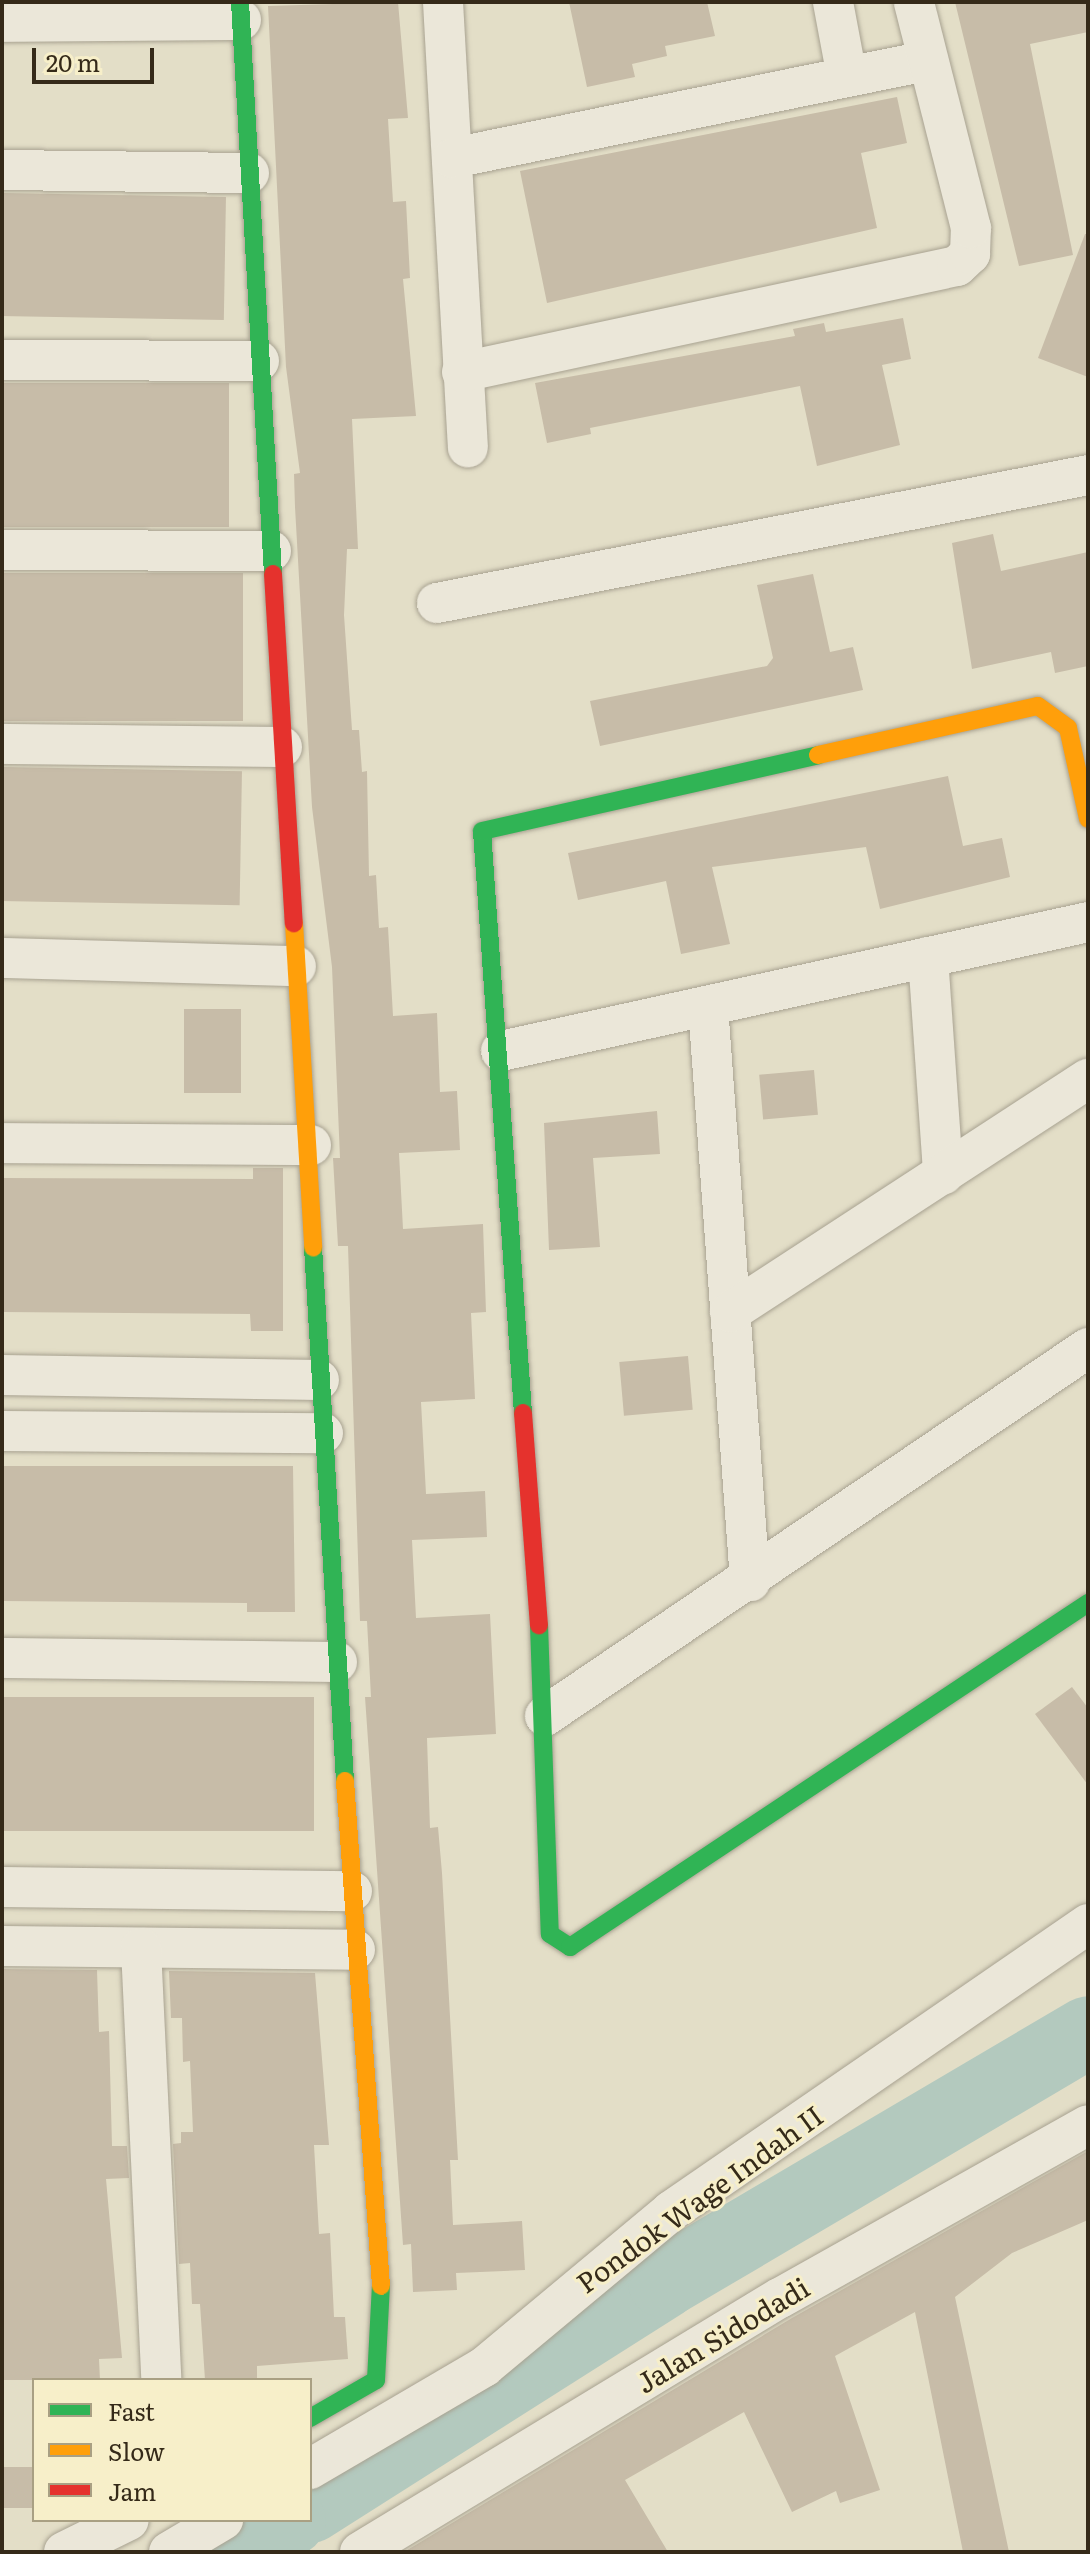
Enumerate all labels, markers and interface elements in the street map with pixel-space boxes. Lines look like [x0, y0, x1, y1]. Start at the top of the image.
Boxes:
scale bar [36, 32, 158, 82]
text: 20 m [46, 44, 100, 79]
street label: Pondok Wage Indah II [569, 2097, 829, 2299]
street label: Jalan Sidodadi [629, 2269, 815, 2399]
legend [32, 2378, 312, 2522]
text: Fast [108, 2393, 155, 2428]
text: Slow [108, 2433, 165, 2468]
text: Jam [108, 2473, 156, 2508]

